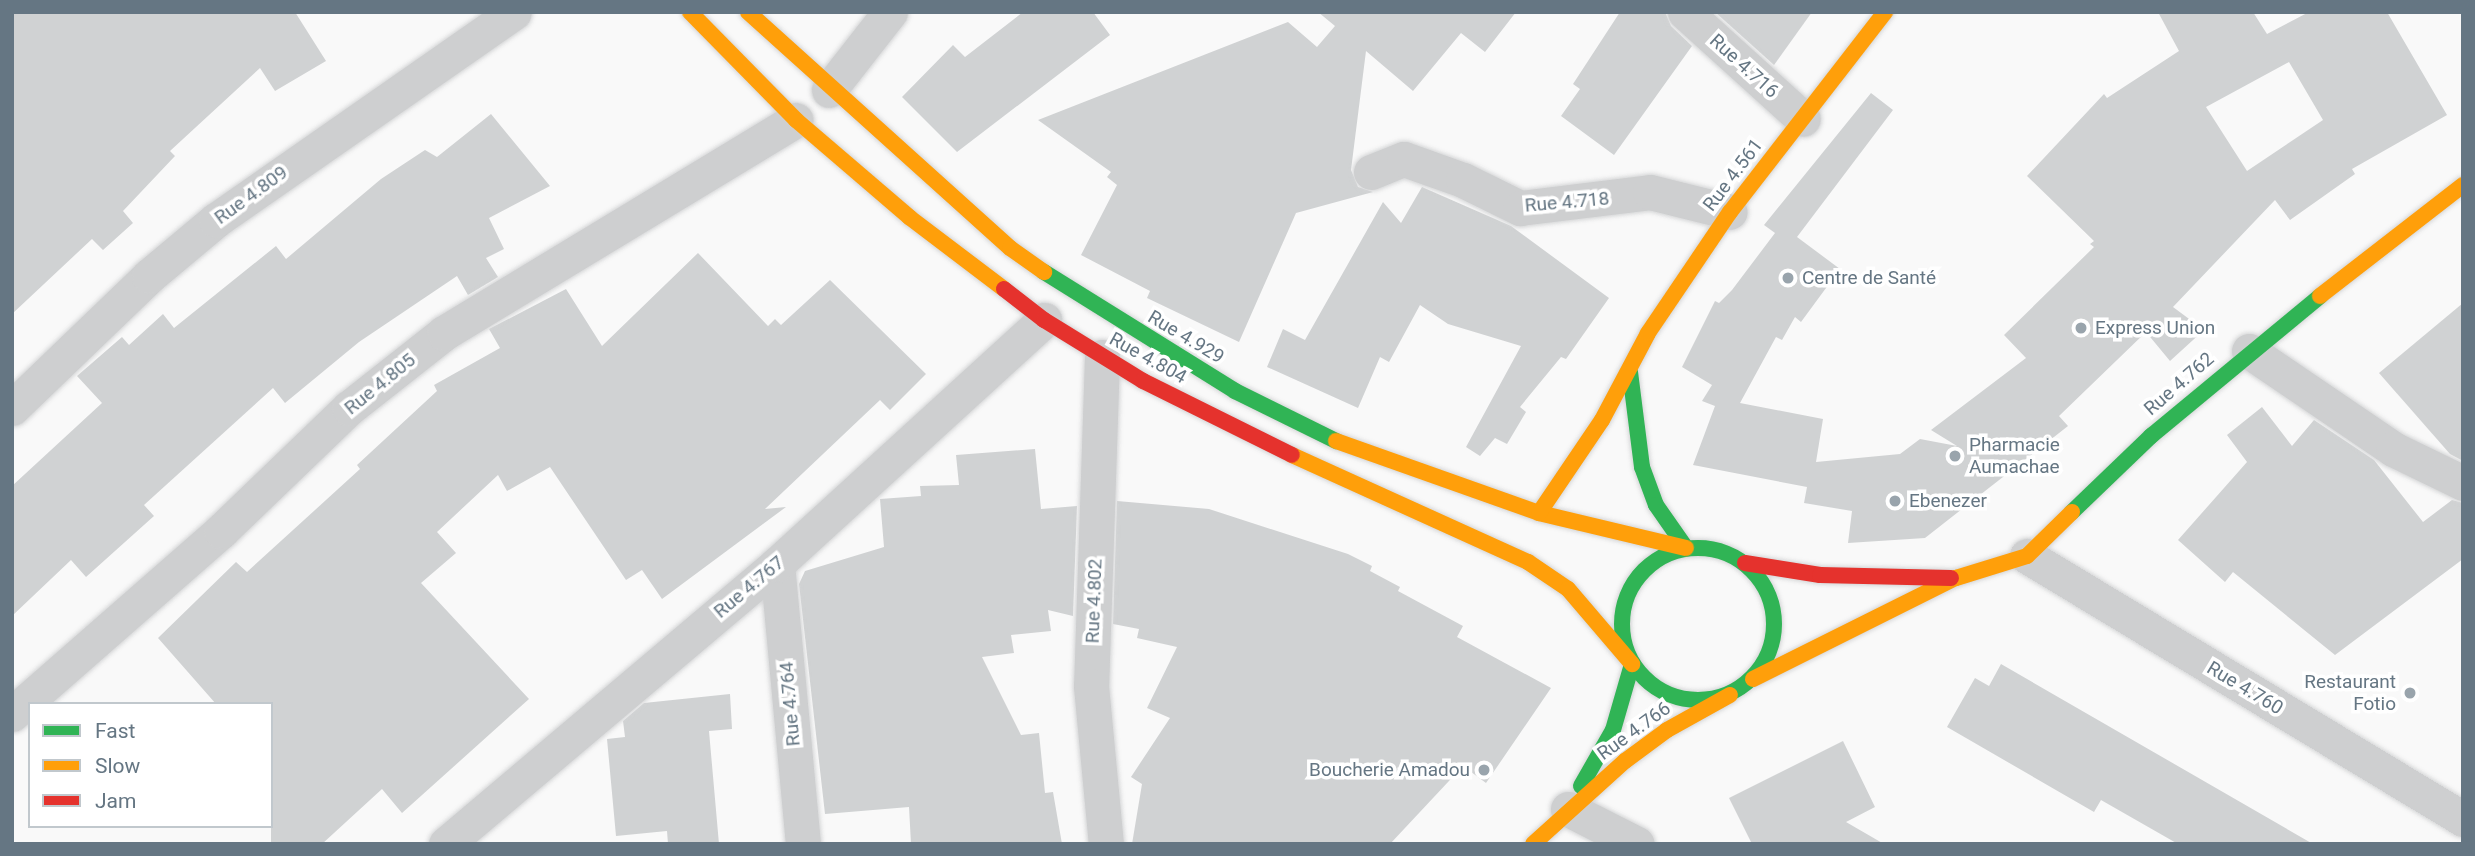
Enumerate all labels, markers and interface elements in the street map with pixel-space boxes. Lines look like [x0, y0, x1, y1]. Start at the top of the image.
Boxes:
street label: Rue 4.716 [1705, 29, 1783, 103]
street label: Rue 4.561 [1698, 134, 1768, 216]
street label: Rue 4.809 [210, 161, 292, 229]
street label: Rue 4.718 [1524, 187, 1610, 217]
place label: Centre de Santé [1802, 267, 1936, 289]
marker: Centre de Santé [1780, 270, 1796, 286]
street label: Rue 4.929 [1144, 305, 1228, 369]
place label: Express Union [2095, 317, 2215, 339]
marker: Express Union [2073, 320, 2089, 336]
street label: Rue 4.804 [1105, 327, 1191, 389]
street label: Rue 4.805 [340, 348, 420, 420]
street label: Rue 4.762 [2140, 348, 2218, 420]
place label: Pharmacie Aumachae [1969, 434, 2060, 478]
marker: Pharmacie Aumachae [1947, 448, 1963, 464]
place label: Ebenezer [1909, 490, 1987, 512]
marker: Ebenezer [1887, 493, 1903, 509]
street label: Rue 4.767 [709, 551, 789, 623]
street label: Rue 4.802 [1081, 558, 1107, 644]
street label: Rue 4.760 [2203, 656, 2287, 720]
street label: Rue 4.764 [775, 661, 805, 747]
place label: Restaurant Fotio [2304, 671, 2396, 715]
marker: Restaurant Fotio [2402, 685, 2418, 701]
street label: Rue 4.766 [1593, 697, 1675, 765]
legend [28, 702, 273, 828]
text: Fast [95, 719, 135, 743]
text: Slow [95, 754, 140, 778]
place label: Boucherie Amadou [1309, 759, 1470, 781]
marker: Boucherie Amadou [1476, 762, 1492, 778]
text: Jam [95, 789, 136, 813]

